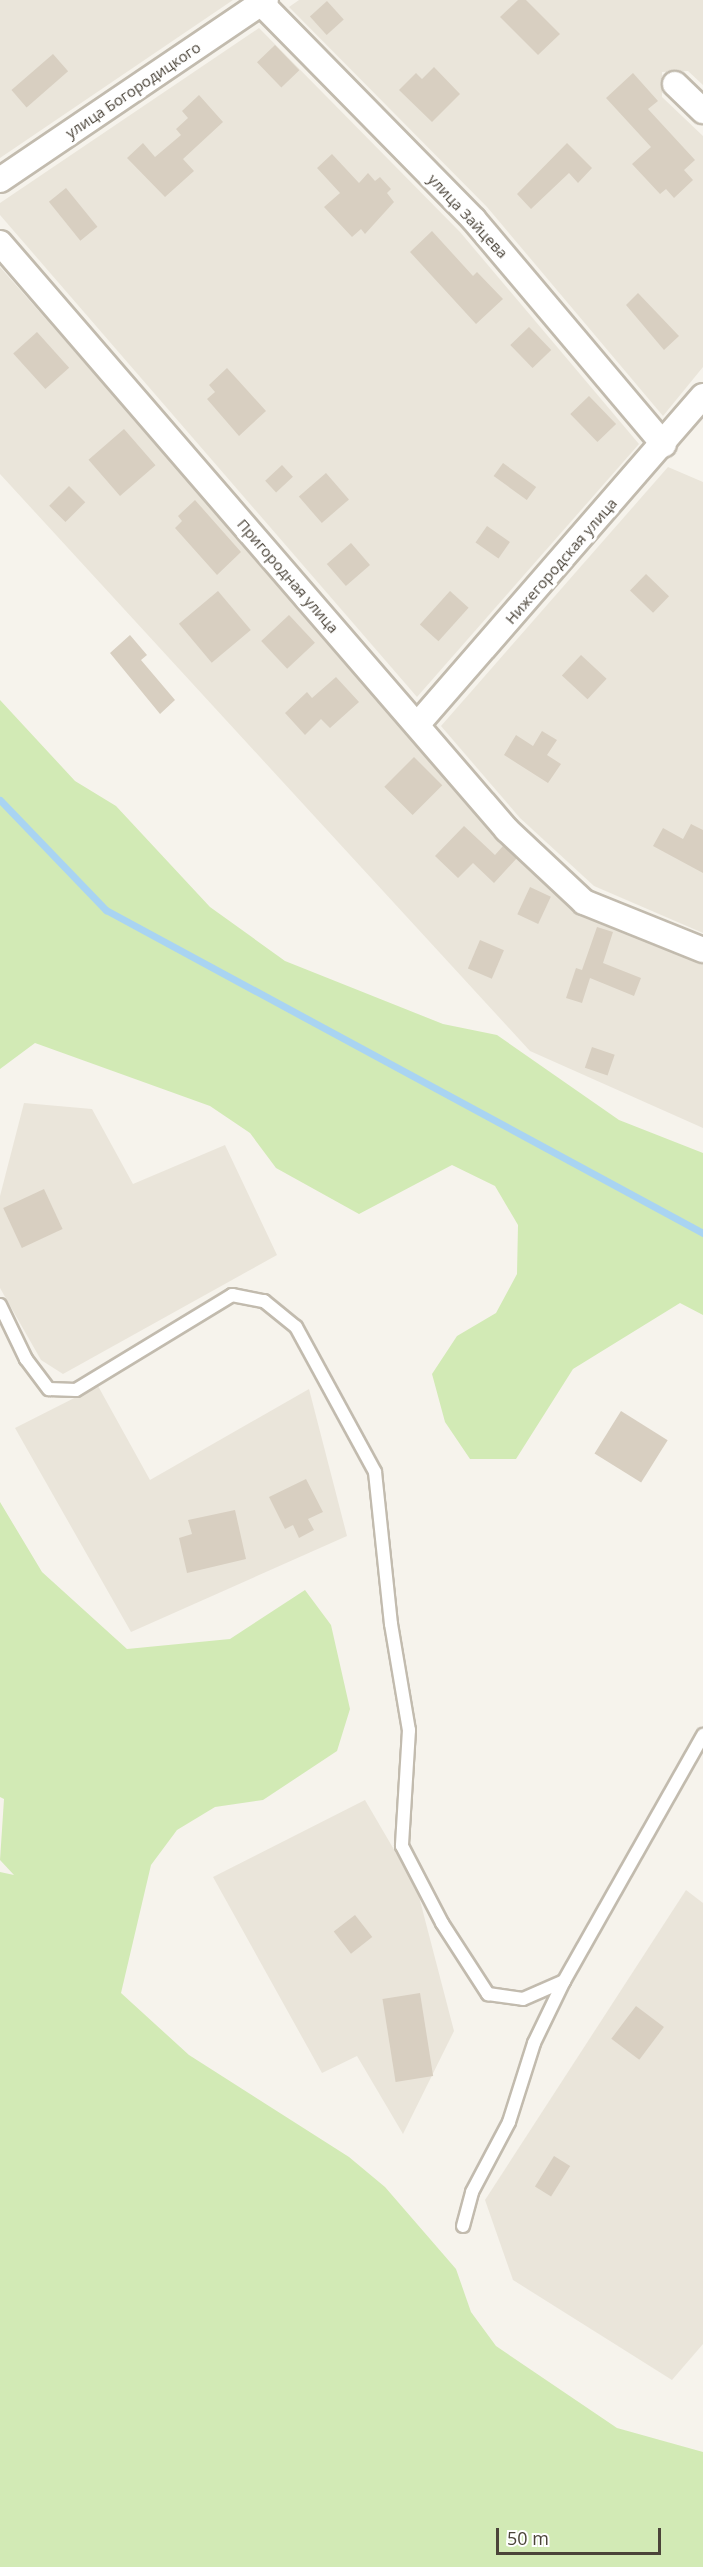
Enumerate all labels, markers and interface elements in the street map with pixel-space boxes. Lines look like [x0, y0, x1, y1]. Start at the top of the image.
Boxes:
street label: улица Богородицкого [62, 38, 204, 142]
street label: улица Зайцева [424, 170, 512, 262]
street label: Нижегородская улица [501, 494, 621, 628]
street label: Пригородная улица [234, 515, 342, 637]
scale bar [499, 2516, 664, 2554]
text: 50 m [507, 2526, 549, 2550]

